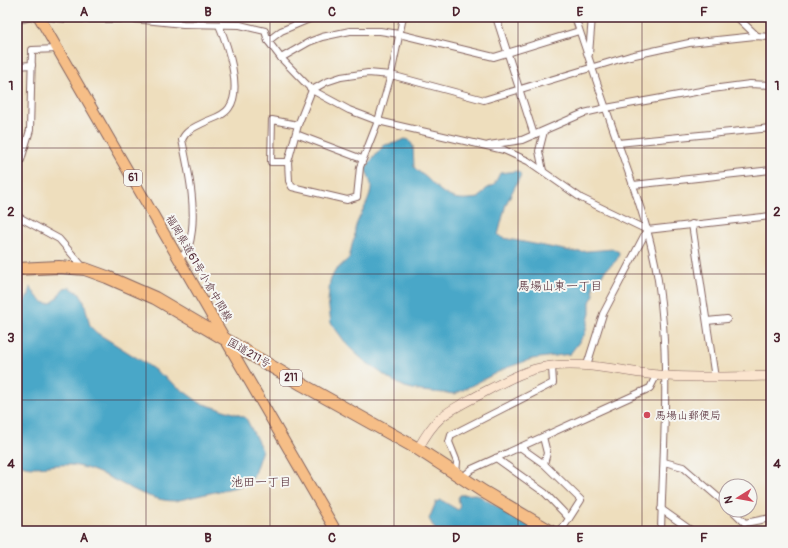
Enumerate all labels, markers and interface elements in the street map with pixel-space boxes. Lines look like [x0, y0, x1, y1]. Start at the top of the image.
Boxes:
text: A [80, 4, 89, 20]
text: B [204, 4, 212, 20]
text: C [328, 4, 336, 20]
text: D [452, 4, 460, 20]
text: E [577, 4, 584, 20]
text: F [700, 4, 708, 20]
text: 1 [8, 78, 14, 94]
text: 1 [774, 78, 780, 94]
road number: 61 [124, 170, 142, 186]
text: 2 [7, 204, 15, 220]
text: 2 [773, 204, 781, 220]
street label: 福岡県道61号小倉中間線 [163, 212, 235, 324]
district label: 馬場山東一丁目 [518, 279, 602, 294]
text: 3 [7, 330, 15, 346]
text: 3 [773, 330, 781, 346]
street label: 国道211号 [225, 335, 273, 371]
road number: 211 [280, 370, 302, 386]
place label: 馬場山郵便局 [655, 409, 721, 422]
marker: 馬場山郵便局 [642, 410, 652, 420]
text: 4 [7, 456, 15, 472]
text: 4 [773, 456, 781, 472]
district label: 池田一丁目 [231, 475, 291, 490]
north arrow [718, 478, 758, 518]
text: N [721, 494, 736, 505]
text: A [80, 530, 89, 546]
text: B [204, 530, 212, 546]
text: C [328, 530, 336, 546]
text: D [452, 530, 460, 546]
text: E [577, 530, 584, 546]
text: F [700, 530, 708, 546]

